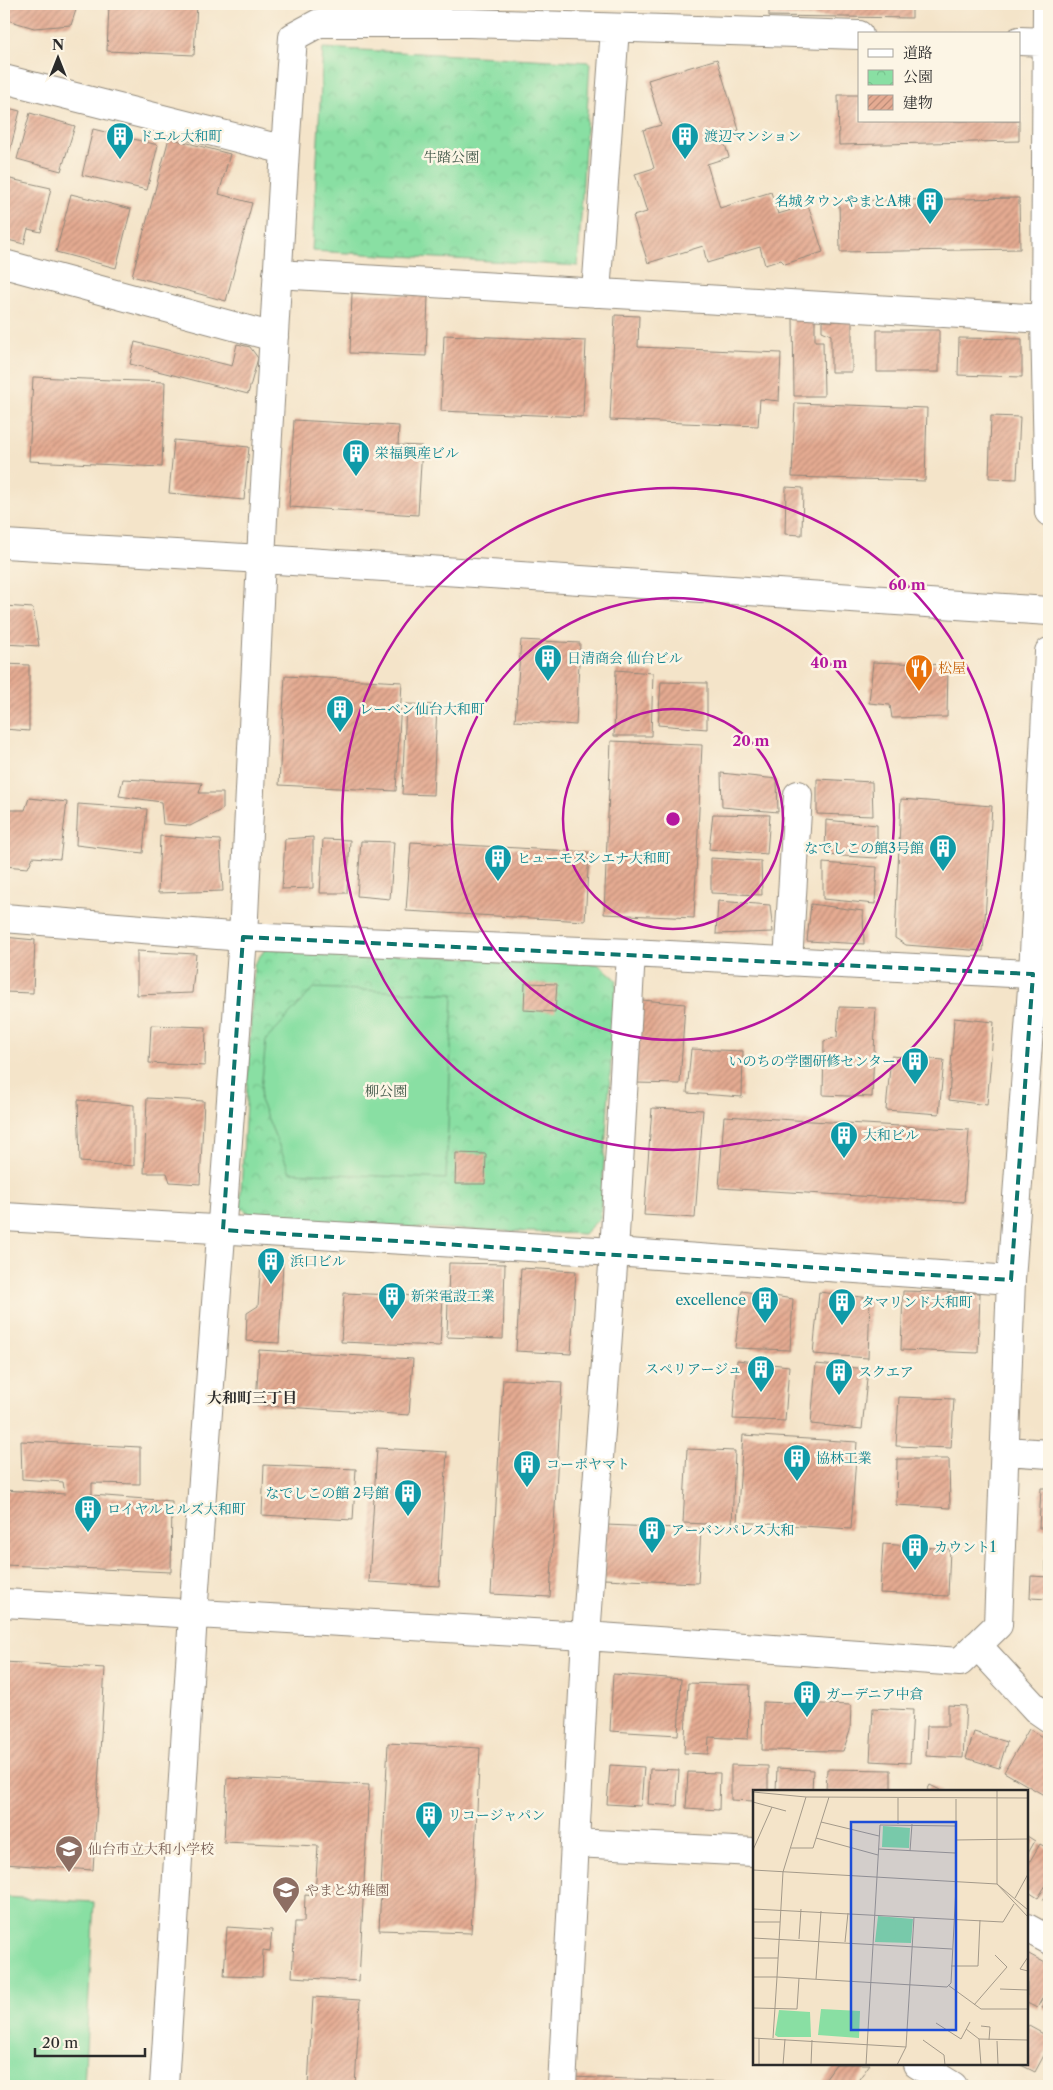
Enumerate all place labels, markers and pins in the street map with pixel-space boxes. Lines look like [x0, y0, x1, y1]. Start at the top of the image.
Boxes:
building icon: ドエル大和町 [105, 121, 135, 160]
building icon: 渡辺マンション [670, 121, 700, 160]
place label: ドエル大和町 [139, 127, 222, 145]
place label: 渡辺マンション [704, 127, 801, 145]
building icon: 名城タウンやまとA棟 [915, 186, 945, 225]
place label: 名城タウンやまとA棟 [775, 192, 911, 210]
building icon: 栄福興産ビル [341, 438, 371, 477]
place label: 栄福興産ビル [375, 444, 459, 462]
building icon: 日清商会 仙台ビル [533, 643, 563, 682]
place label: 日清商会 仙台ビル [567, 649, 683, 667]
restaurant icon: 松屋 [904, 653, 934, 692]
place label: 松屋 [938, 659, 966, 677]
building icon: レーベン仙台大和町 [325, 694, 355, 733]
place label: レーベン仙台大和町 [359, 700, 485, 718]
centre of rings [664, 810, 682, 828]
building icon: なでしこの館3号館 [928, 833, 958, 872]
place label: なでしこの館3号館 [804, 839, 924, 857]
building icon: ヒューモスシエナ大和町 [483, 843, 513, 882]
place label: ヒューモスシエナ大和町 [517, 849, 671, 867]
building icon: いのちの学園研修センター [900, 1046, 930, 1085]
place label: いのちの学園研修センター [729, 1052, 896, 1070]
building icon: 大和ビル [829, 1120, 859, 1159]
place label: 大和ビル [863, 1126, 919, 1144]
building icon: 浜口ビル [256, 1246, 286, 1285]
place label: 浜口ビル [290, 1252, 346, 1270]
building icon: 新栄電設工業 [377, 1281, 407, 1320]
building icon: excellence [750, 1285, 780, 1324]
place label: 新栄電設工業 [411, 1287, 495, 1305]
building icon: タマリンド大和町 [827, 1287, 857, 1326]
place label: excellence [676, 1291, 746, 1309]
place label: タマリンド大和町 [861, 1293, 973, 1311]
building icon: スペリアージュ [746, 1354, 776, 1393]
building icon: スクエア [824, 1357, 854, 1396]
place label: スペリアージュ [645, 1360, 742, 1378]
place label: スクエア [858, 1363, 914, 1381]
building icon: 協林工業 [782, 1443, 812, 1482]
building icon: コーポヤマト [512, 1449, 542, 1488]
place label: 協林工業 [816, 1449, 872, 1467]
place label: コーポヤマト [546, 1455, 630, 1473]
building icon: なでしこの館 2号館 [393, 1478, 423, 1517]
place label: なでしこの館 2号館 [265, 1484, 389, 1502]
building icon: ロイヤルヒルズ大和町 [73, 1494, 103, 1533]
place label: ロイヤルヒルズ大和町 [107, 1500, 246, 1518]
building icon: アーバンパレス大和 [637, 1515, 667, 1554]
place label: アーバンパレス大和 [671, 1521, 794, 1539]
building icon: カウント1 [900, 1532, 930, 1571]
place label: カウント1 [934, 1538, 996, 1556]
building icon: ガーデニア中倉 [792, 1679, 822, 1718]
place label: ガーデニア中倉 [826, 1685, 923, 1703]
building icon: リコージャパン [414, 1800, 444, 1839]
place label: リコージャパン [448, 1806, 545, 1824]
school or university icon: 仙台市立大和小学校 [54, 1834, 84, 1873]
place label: 仙台市立大和小学校 [88, 1840, 214, 1858]
school or university icon: やまと幼稚園 [271, 1875, 301, 1914]
place label: やまと幼稚園 [305, 1881, 389, 1899]

